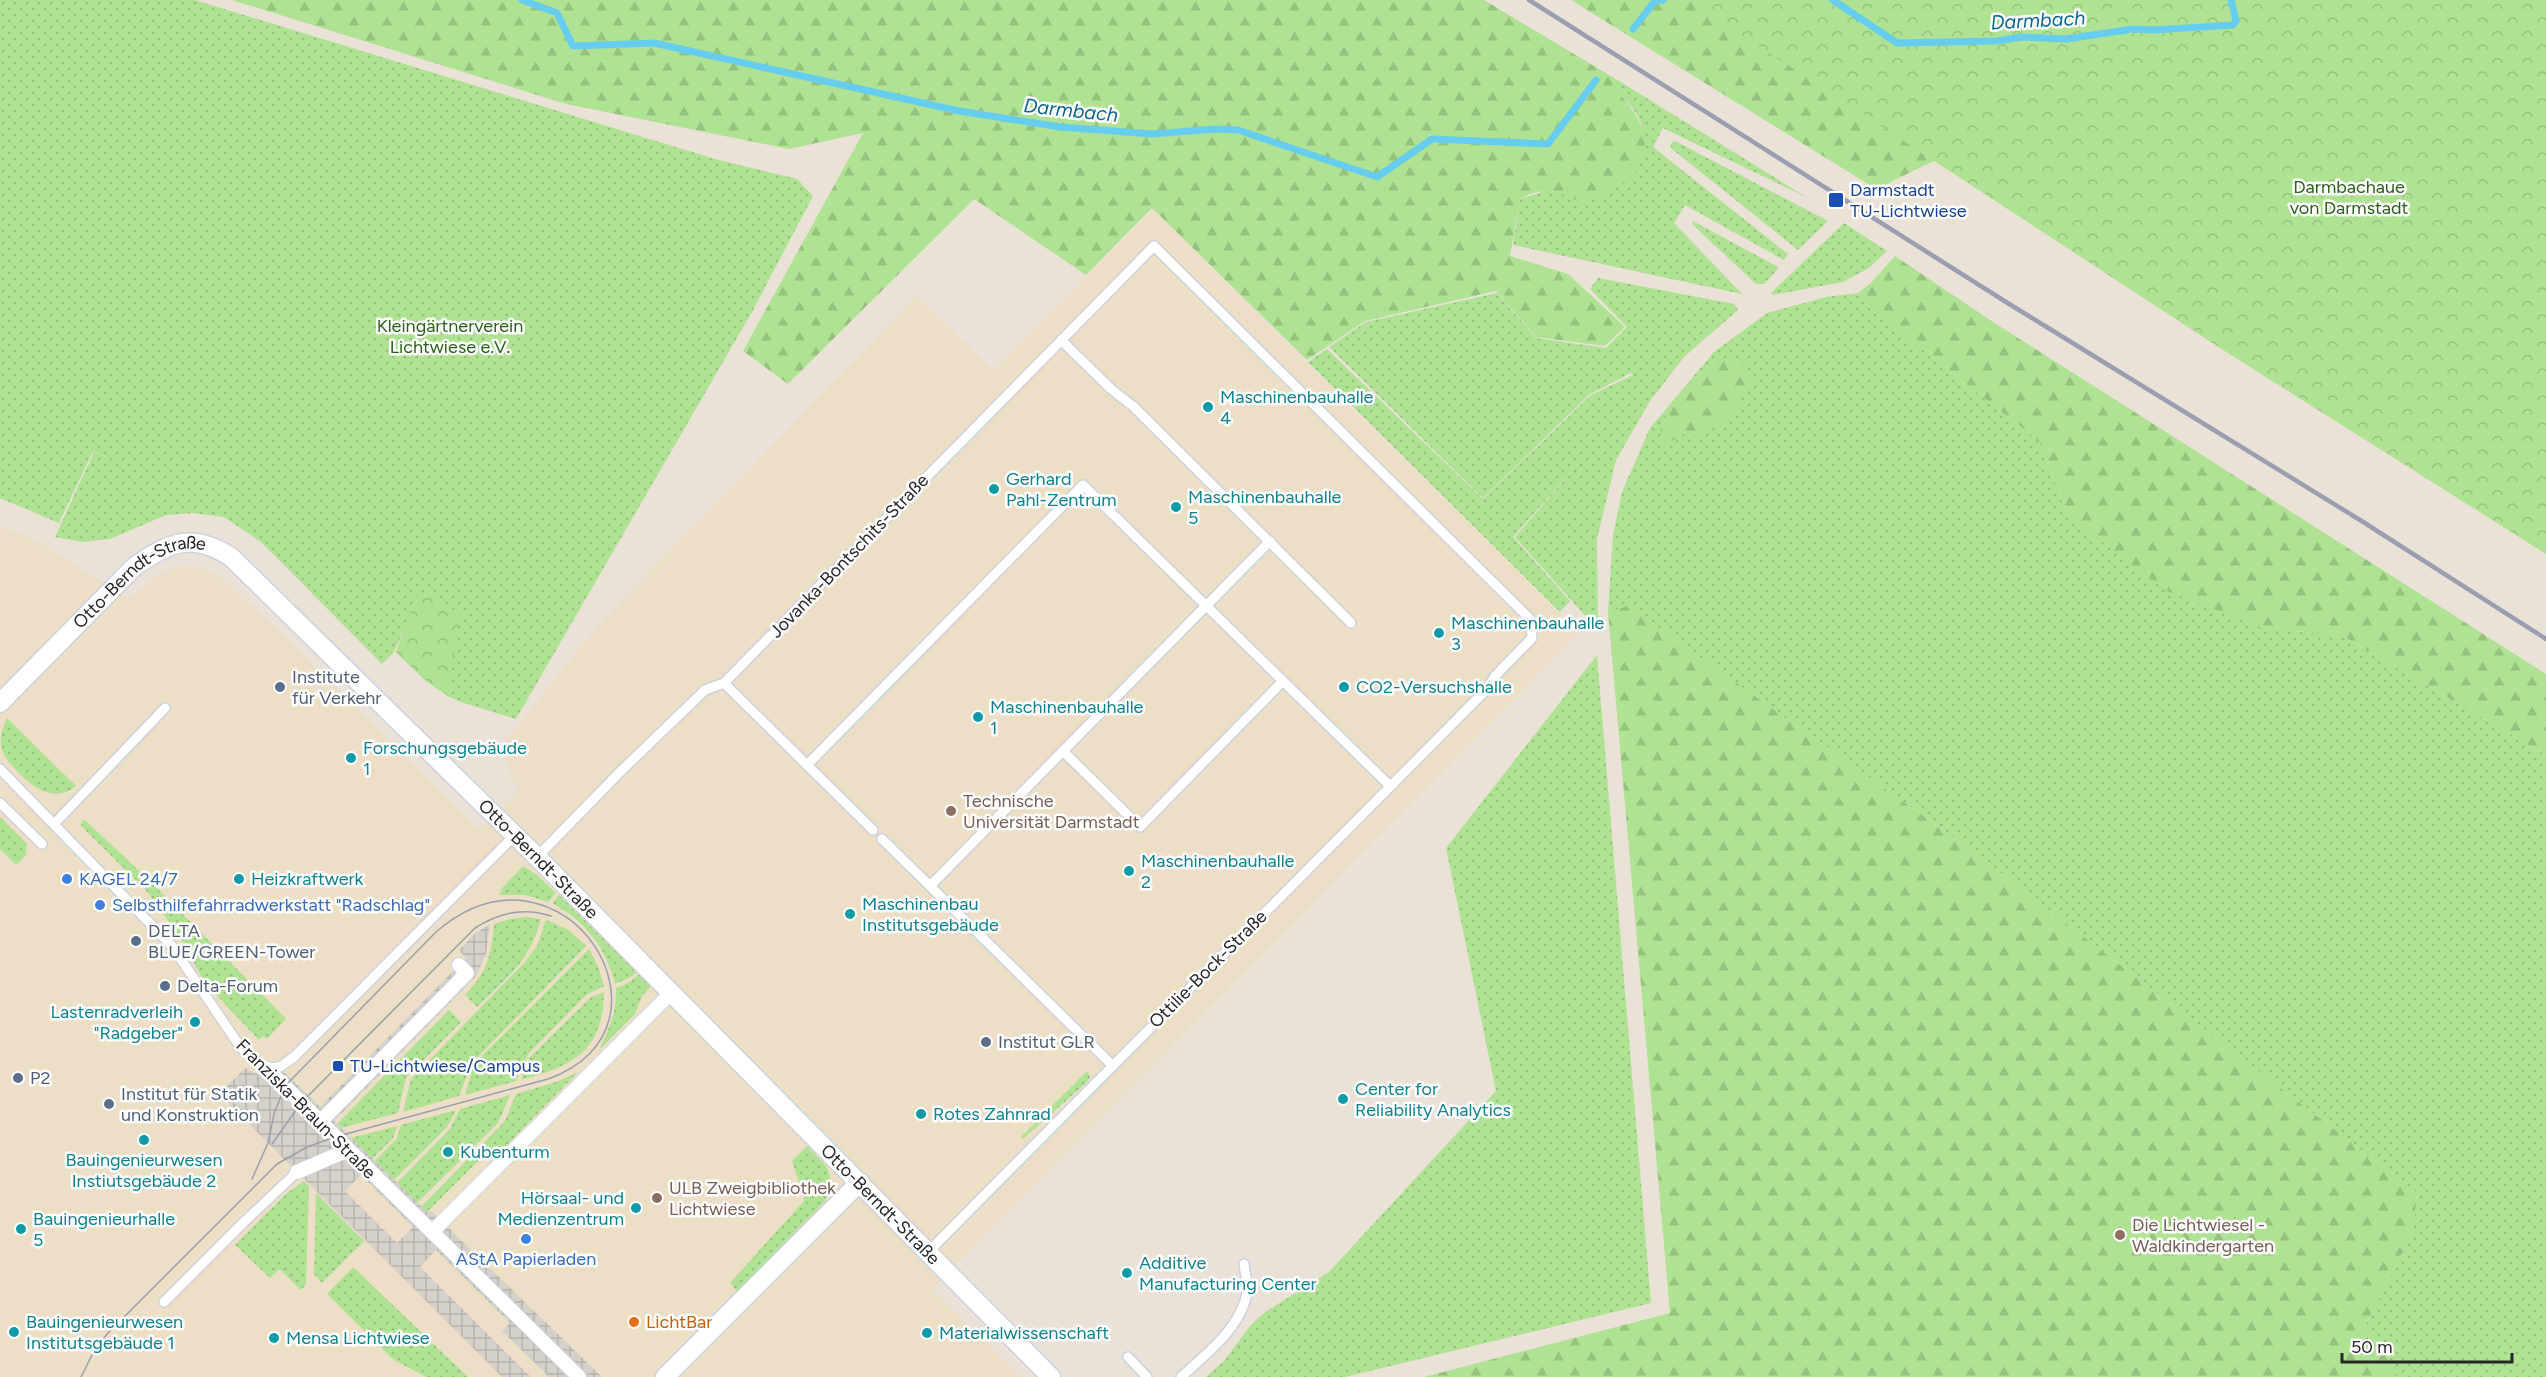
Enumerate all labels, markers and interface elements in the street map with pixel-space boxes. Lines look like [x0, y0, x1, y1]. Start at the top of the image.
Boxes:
water label: Darmbach [1990, 6, 2086, 34]
water label: Darmbach [1023, 93, 1119, 127]
park label: Darmbachaue von Darmstadt [2290, 176, 2409, 219]
place label: Darmstadt TU-Lichtwiese [1850, 179, 1967, 222]
marker: Darmstadt TU-Lichtwiese [1827, 191, 1845, 209]
park label: Kleingärtnerverein Lichtwiese e.V. [377, 315, 523, 358]
place label: Maschinenbauhalle 4 [1220, 386, 1374, 429]
marker: Maschinenbauhalle 4 [1201, 400, 1215, 414]
place label: Gerhard Pahl-Zentrum [1006, 468, 1117, 511]
street label: Jovanka-Bontschits-Straße [765, 469, 933, 643]
marker: Gerhard Pahl-Zentrum [987, 482, 1001, 496]
place label: Maschinenbauhalle 5 [1188, 486, 1342, 529]
marker: Maschinenbauhalle 5 [1169, 500, 1183, 514]
street label: Otto-Berndt-Straße [68, 531, 208, 633]
place label: Maschinenbauhalle 3 [1451, 612, 1605, 655]
marker: Maschinenbauhalle 3 [1432, 626, 1446, 640]
place label: Institute für Verkehr [292, 666, 381, 709]
place label: CO2-Versuchshalle [1356, 676, 1512, 698]
marker: Institute für Verkehr [273, 680, 287, 694]
marker: CO2-Versuchshalle [1337, 680, 1351, 694]
place label: Maschinenbauhalle 1 [990, 696, 1144, 739]
marker: Maschinenbauhalle 1 [971, 710, 985, 724]
place label: Forschungsgebäude 1 [363, 737, 527, 780]
marker: Forschungsgebäude 1 [344, 751, 358, 765]
place label: Technische Universität Darmstadt [963, 790, 1140, 833]
street label: Otto-Berndt-Straße [474, 795, 603, 924]
marker: Technische Universität Darmstadt [944, 804, 958, 818]
place label: Maschinenbauhalle 2 [1141, 850, 1295, 893]
marker: Maschinenbauhalle 2 [1122, 864, 1136, 878]
place label: KAGEL 24/7 [79, 868, 178, 890]
place label: Heizkraftwerk [251, 868, 364, 890]
marker: KAGEL 24/7 [60, 872, 74, 886]
marker: Heizkraftwerk [232, 872, 246, 886]
place label: Maschinenbau Institutsgebäude [862, 893, 999, 936]
place label: Selbsthilfefahrradwerkstatt "Radschlag" [112, 894, 430, 916]
marker: Selbsthilfefahrradwerkstatt "Radschlag" [93, 898, 107, 912]
street label: Ottilie-Bock-Straße [1144, 905, 1272, 1033]
marker: Maschinenbau Institutsgebäude [843, 907, 857, 921]
place label: DELTA BLUE/GREEN-Tower [148, 920, 315, 963]
marker: DELTA BLUE/GREEN-Tower [129, 934, 143, 948]
place label: Delta-Forum [177, 975, 278, 997]
marker: Delta-Forum [158, 979, 172, 993]
place label: Lastenradverleih "Radgeber" [51, 1001, 183, 1044]
marker: Lastenradverleih "Radgeber" [188, 1015, 202, 1029]
place label: Institut GLR [998, 1031, 1095, 1053]
street label: Franziska-Braun-Straße [232, 1035, 381, 1184]
marker: Institut GLR [979, 1035, 993, 1049]
place label: TU-Lichtwiese/Campus [350, 1055, 540, 1077]
marker: TU-Lichtwiese/Campus [331, 1059, 345, 1073]
place label: P2 [30, 1067, 50, 1089]
marker: P2 [11, 1071, 25, 1085]
place label: Center for Reliability Analytics [1355, 1078, 1511, 1121]
place label: Institut für Statik und Konstruktion [121, 1083, 259, 1126]
marker: Center for Reliability Analytics [1336, 1092, 1350, 1106]
marker: Institut für Statik und Konstruktion [102, 1097, 116, 1111]
place label: Rotes Zahnrad [933, 1103, 1051, 1125]
marker: Rotes Zahnrad [914, 1107, 928, 1121]
marker: Bauingenieurwesen Instiutsgebäude 2 [137, 1133, 151, 1147]
street label: Otto-Berndt-Straße [816, 1140, 945, 1269]
place label: Kubenturm [460, 1141, 550, 1163]
marker: Kubenturm [441, 1145, 455, 1159]
place label: Bauingenieurwesen Instiutsgebäude 2 [65, 1149, 223, 1192]
place label: ULB Zweigbibliothek Lichtwiese [669, 1177, 836, 1220]
place label: Hörsaal- und Medienzentrum [497, 1187, 624, 1230]
marker: ULB Zweigbibliothek Lichtwiese [650, 1191, 664, 1205]
marker: Hörsaal- und Medienzentrum [629, 1201, 643, 1215]
place label: Bauingenieurhalle 5 [33, 1208, 175, 1251]
place label: Die Lichtwiesel - Waldkindergarten [2132, 1214, 2274, 1257]
marker: Bauingenieurhalle 5 [14, 1222, 28, 1236]
marker: Die Lichtwiesel - Waldkindergarten [2113, 1228, 2127, 1242]
marker: AStA Papierladen [519, 1232, 533, 1246]
place label: AStA Papierladen [456, 1248, 596, 1270]
place label: Additive Manufacturing Center [1139, 1252, 1317, 1295]
marker: Additive Manufacturing Center [1120, 1266, 1134, 1280]
place label: Bauingenieurwesen Institutsgebäude 1 [26, 1311, 183, 1354]
place label: LichtBar [646, 1311, 712, 1333]
marker: LichtBar [627, 1315, 641, 1329]
place label: Materialwissenschaft [939, 1322, 1109, 1344]
marker: Bauingenieurwesen Institutsgebäude 1 [7, 1325, 21, 1339]
marker: Materialwissenschaft [920, 1326, 934, 1340]
scale bar [2342, 1326, 2512, 1364]
place label: Mensa Lichtwiese [286, 1327, 430, 1349]
marker: Mensa Lichtwiese [267, 1331, 281, 1345]
text: 50 m [2351, 1336, 2393, 1358]

